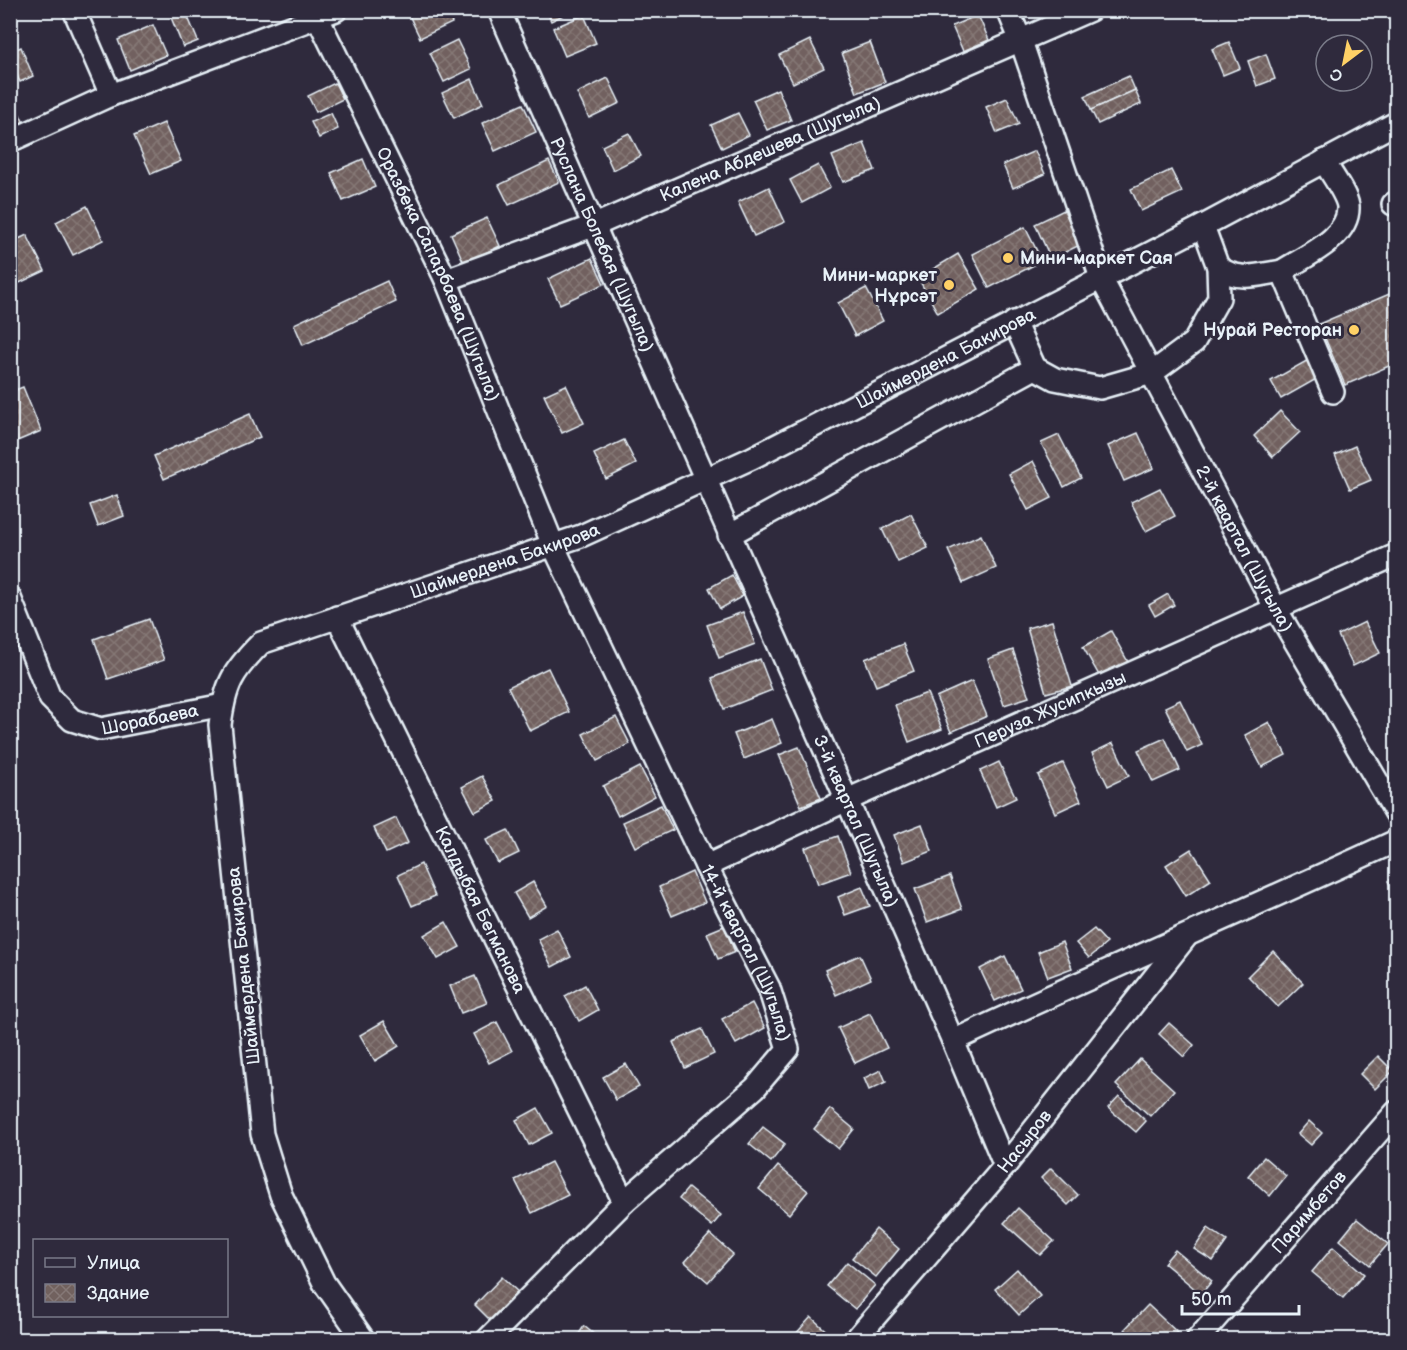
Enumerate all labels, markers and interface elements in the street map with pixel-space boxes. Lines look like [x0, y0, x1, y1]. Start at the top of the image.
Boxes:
north arrow [1314, 33, 1374, 93]
text: С [1327, 63, 1347, 85]
street label: Калена Абдешева (Шугыла) [657, 92, 884, 206]
street label: Руслана Болебая (Шугыла) [546, 134, 659, 355]
street label: Оразбека Сапарбаева (Шугыла) [372, 144, 504, 404]
place label: Мини-маркет Сая [1020, 248, 1173, 269]
marker: Мини-маркет Сая [1001, 251, 1015, 265]
place label: Мини-маркет Нұрсәт [822, 265, 937, 307]
marker: Мини-маркет Нұрсәт [942, 278, 956, 292]
street label: Шаймердена Бакирова [852, 303, 1039, 413]
place label: Нурай Ресторан [1203, 320, 1342, 341]
marker: Нурай Ресторан [1347, 323, 1361, 337]
street label: 2-й квартал (Шугыла) [1192, 462, 1297, 635]
street label: Шаймердена Бакирова [407, 518, 603, 603]
street label: Перуза Жусипкызы [971, 666, 1129, 752]
street label: Шорабаева [100, 700, 200, 739]
street label: 3-й квартал (Шугыла) [809, 732, 903, 910]
street label: Калдыбая Бегманова [431, 823, 531, 997]
street label: 14-й квартал (Шугыла) [697, 861, 795, 1044]
street label: Шаймердена Бакирова [223, 866, 265, 1066]
street label: Насыров [993, 1105, 1056, 1177]
street label: Паримбетов [1267, 1166, 1351, 1258]
legend [33, 1239, 228, 1317]
text: Улица [87, 1253, 141, 1274]
scale bar [1182, 1278, 1299, 1316]
text: Здание [87, 1283, 149, 1304]
text: 50 m [1191, 1289, 1232, 1310]

